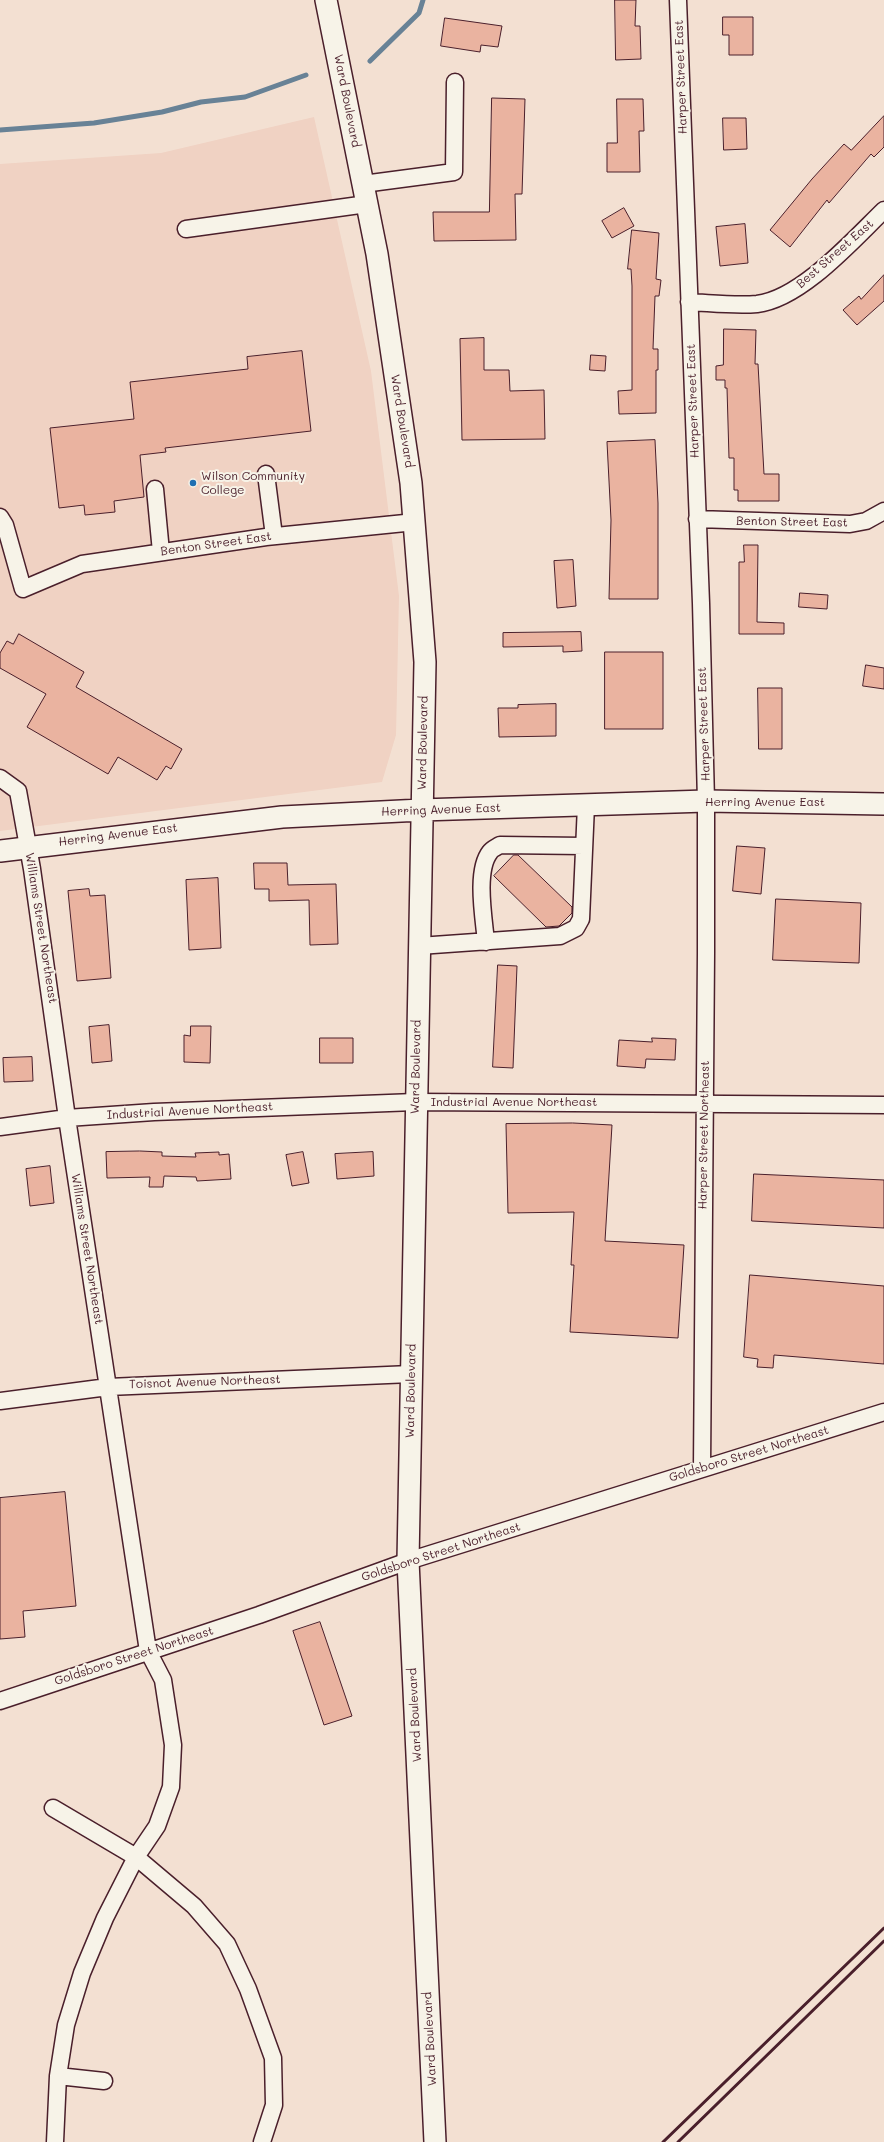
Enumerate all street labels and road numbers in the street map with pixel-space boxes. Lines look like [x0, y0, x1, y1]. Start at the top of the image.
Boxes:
street label: Harper Street East [672, 20, 690, 134]
street label: Ward Boulevard [331, 53, 363, 149]
street label: Best Street East [794, 217, 876, 291]
street label: Harper Street East [684, 344, 702, 458]
street label: Ward Boulevard [387, 373, 417, 469]
street label: Benton Street East [736, 514, 848, 530]
street label: Benton Street East [160, 529, 272, 559]
street label: Harper Street East [695, 667, 713, 781]
street label: Ward Boulevard [415, 696, 431, 790]
street label: Herring Avenue East [705, 795, 825, 809]
street label: Herring Avenue East [381, 801, 501, 819]
street label: Herring Avenue East [58, 821, 178, 849]
street label: Williams Street Northeast [22, 851, 60, 1005]
street label: Ward Boulevard [408, 1020, 424, 1114]
street label: Harper Street Northeast [696, 1060, 712, 1210]
street label: Industrial Avenue Northeast [431, 1095, 597, 1109]
street label: Industrial Avenue Northeast [106, 1099, 274, 1123]
street label: Williams Street Northeast [68, 1172, 106, 1326]
street label: Ward Boulevard [403, 1344, 419, 1438]
street label: Toisnot Avenue Northeast [129, 1372, 281, 1392]
street label: Goldsboro Street Northeast [667, 1423, 831, 1485]
street label: Goldsboro Street Northeast [360, 1519, 522, 1585]
street label: Goldsboro Street Northeast [53, 1623, 215, 1689]
street label: Ward Boulevard [405, 1667, 425, 1763]
street label: Ward Boulevard [420, 1991, 440, 2087]

